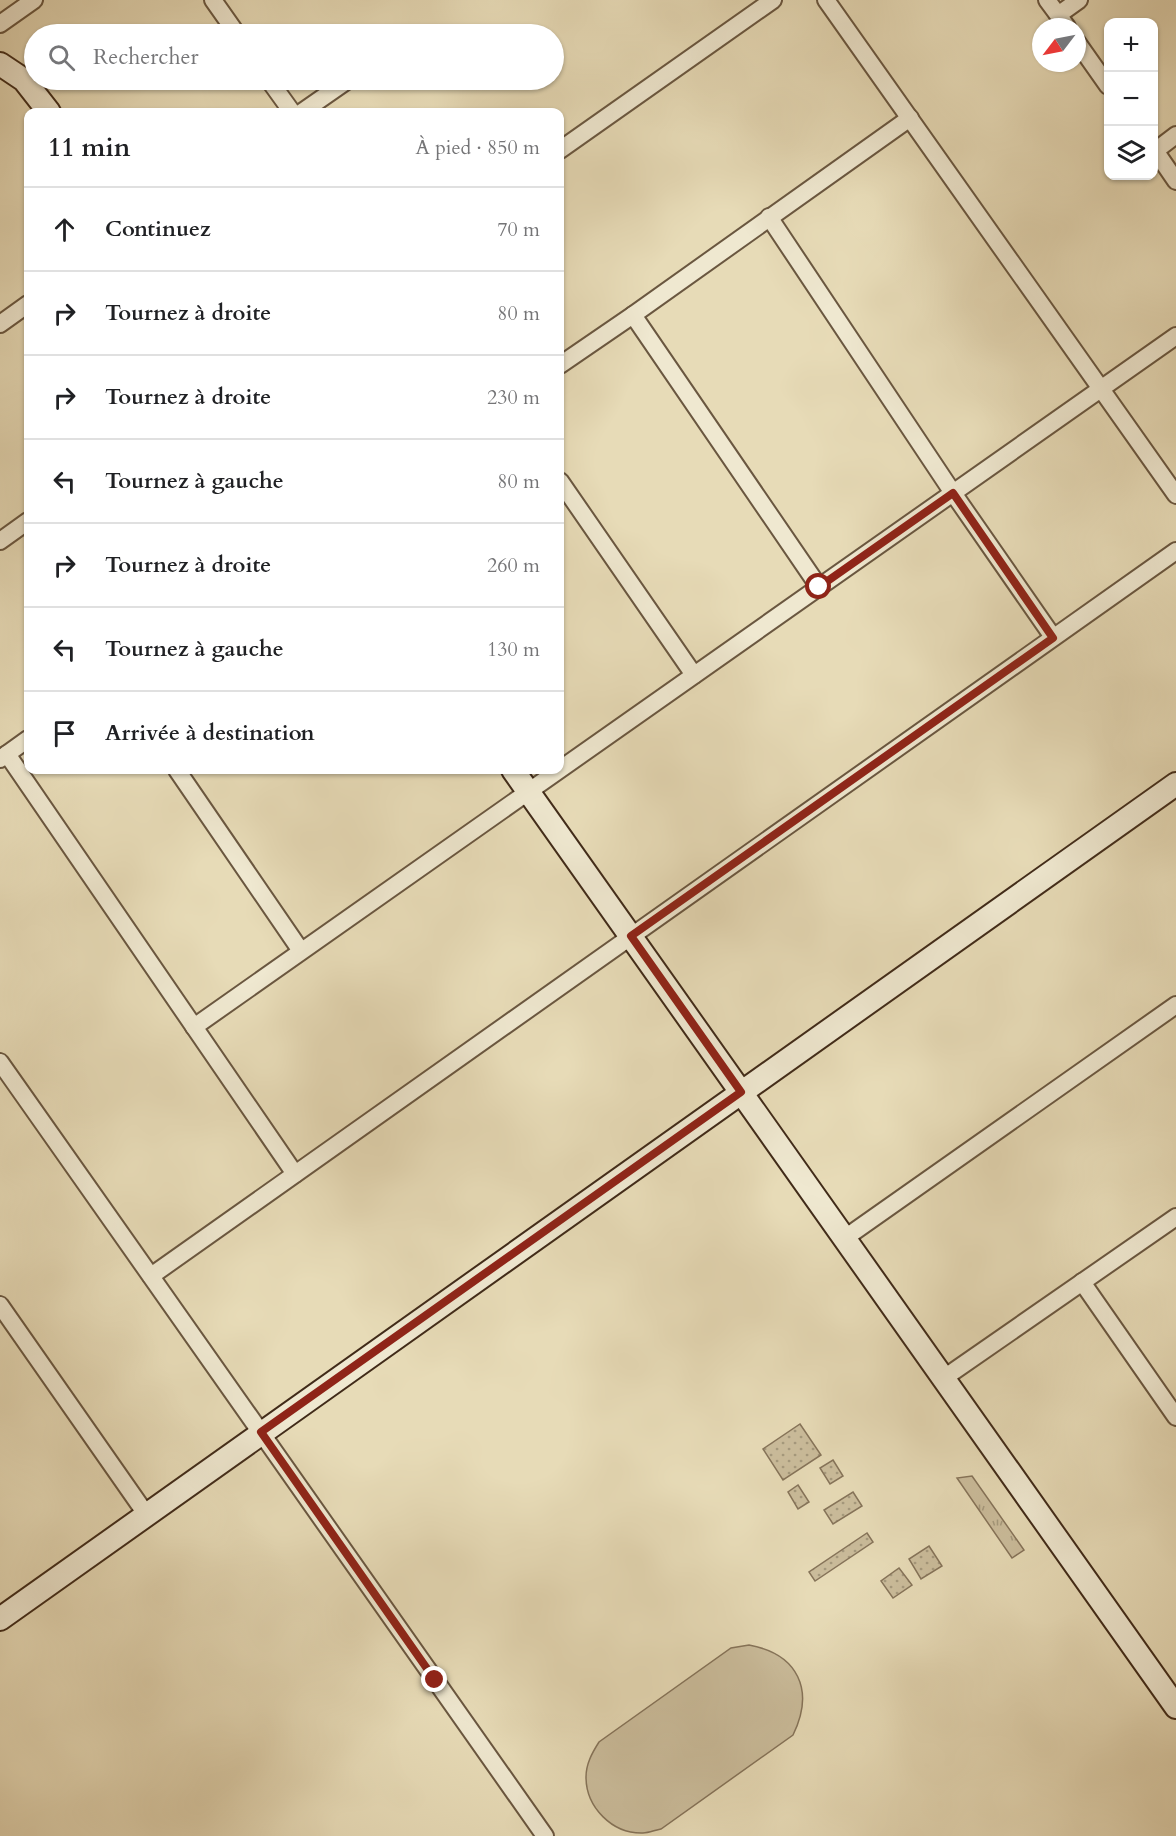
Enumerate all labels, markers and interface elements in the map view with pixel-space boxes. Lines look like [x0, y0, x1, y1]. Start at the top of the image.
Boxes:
north arrow [1032, 18, 1086, 72]
map controls [1104, 18, 1158, 180]
button: + [1104, 18, 1158, 72]
search box [24, 24, 564, 90]
icon: search [45, 41, 78, 74]
text: Rechercher [93, 42, 198, 72]
button: − [1104, 72, 1158, 126]
button: layers [1104, 126, 1158, 180]
text: 11 min [48, 130, 131, 165]
text: À pied · 850 m [416, 134, 540, 161]
icon: ahead [48, 213, 81, 246]
text: Continuez [105, 214, 211, 244]
text: 70 m [497, 216, 540, 243]
icon: right [48, 297, 81, 330]
text: Tournez à droite [105, 298, 271, 328]
text: 80 m [497, 300, 540, 327]
icon: right [48, 381, 81, 414]
text: Tournez à droite [105, 382, 271, 412]
text: 230 m [487, 384, 540, 411]
icon: left [48, 465, 81, 498]
text: Tournez à gauche [105, 466, 284, 496]
text: 80 m [497, 468, 540, 495]
icon: right [48, 549, 81, 582]
text: Tournez à droite [105, 550, 271, 580]
text: 260 m [487, 552, 540, 579]
route start [805, 573, 831, 599]
icon: left [48, 633, 81, 666]
text: Tournez à gauche [105, 634, 284, 664]
text: 130 m [487, 636, 540, 663]
icon: arrive [48, 717, 81, 750]
text: Arrivée à destination [105, 718, 315, 748]
route end [421, 1666, 447, 1692]

